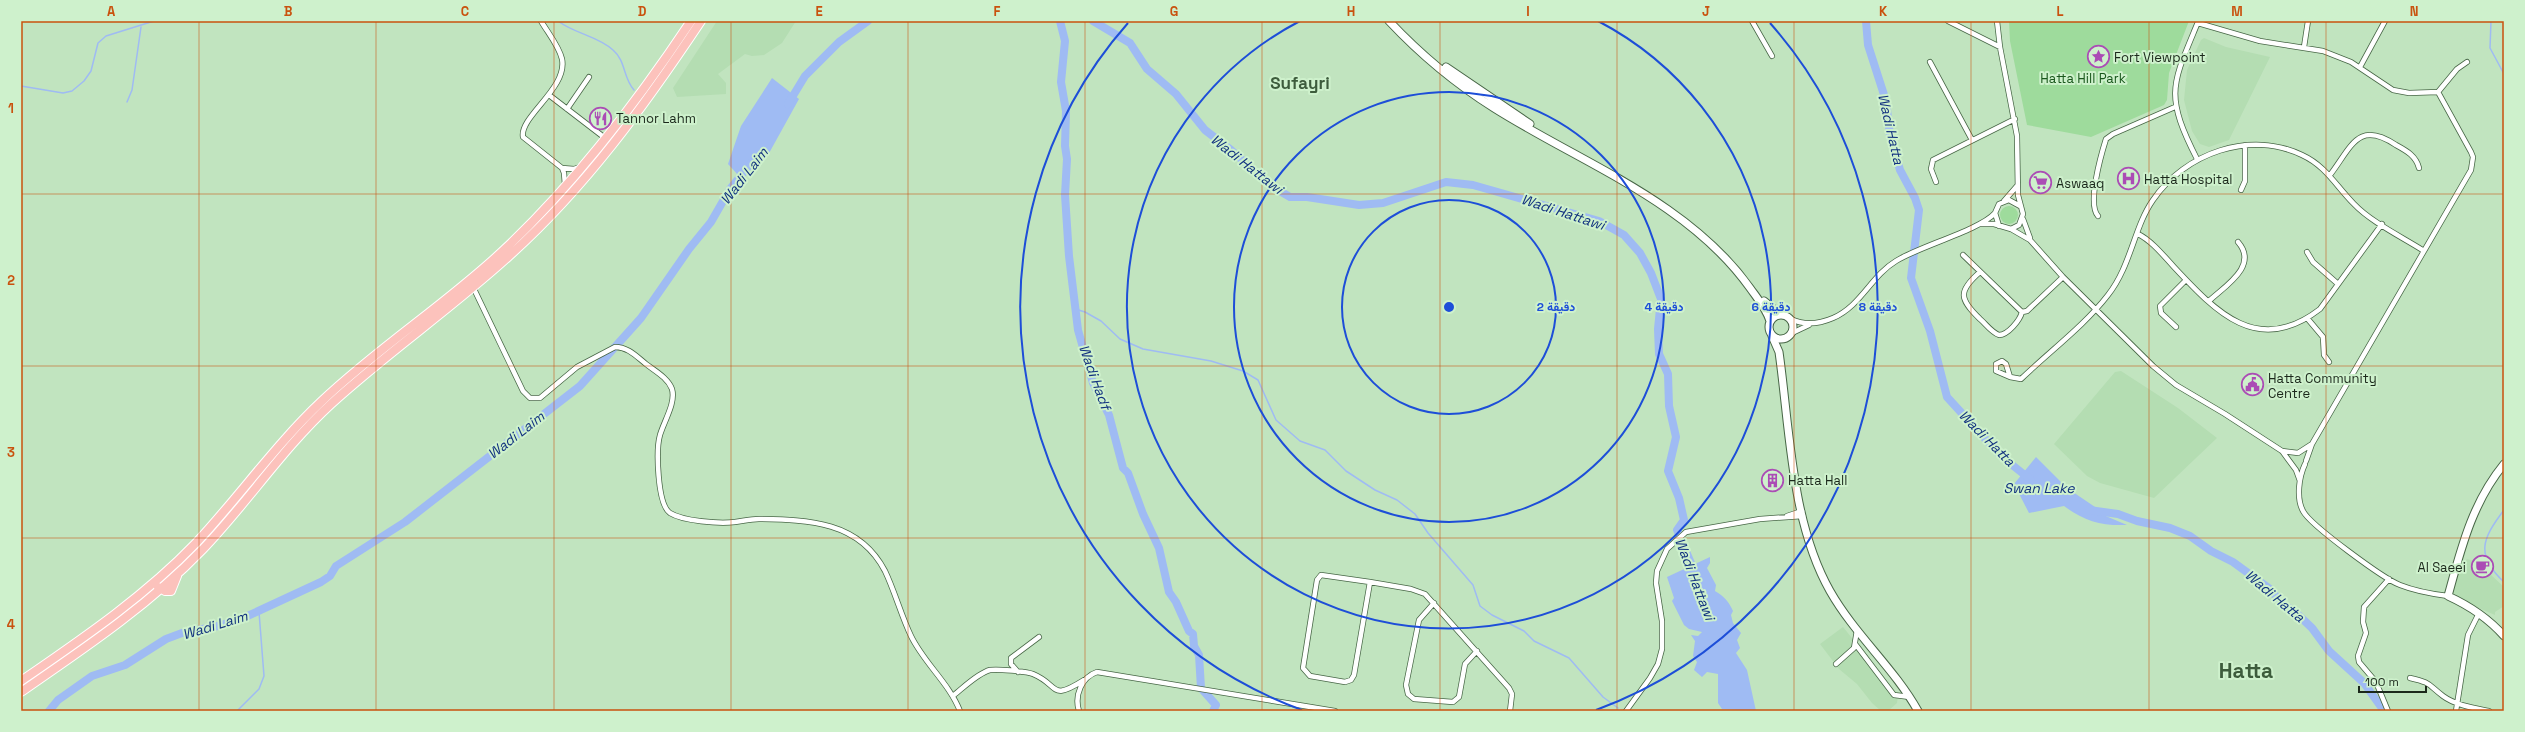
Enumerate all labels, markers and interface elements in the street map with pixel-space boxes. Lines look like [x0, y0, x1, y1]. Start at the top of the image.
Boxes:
text: A [107, 3, 116, 20]
text: B [284, 3, 293, 20]
text: C [461, 3, 469, 20]
text: D [638, 3, 647, 20]
text: E [815, 3, 823, 20]
text: F [994, 3, 1001, 20]
text: G [1170, 3, 1178, 20]
text: H [1347, 3, 1355, 20]
text: I [1526, 3, 1530, 20]
text: J [1702, 3, 1710, 20]
text: K [1879, 3, 1888, 20]
text: L [2056, 3, 2064, 20]
text: M [2231, 3, 2243, 20]
text: N [2410, 3, 2418, 20]
place icon: Fort Viewpoint [2085, 44, 2111, 70]
place label: Fort Viewpoint [2114, 49, 2206, 66]
park label: Hatta Hill Park [2040, 70, 2126, 87]
district label: Sufayri [1270, 72, 1330, 94]
water label: Wadi Hatta [1874, 92, 1908, 167]
text: 1 [8, 100, 14, 117]
restaurant icon: Tannor Lahm [587, 105, 613, 131]
place label: Tannor Lahm [616, 110, 696, 127]
water label: Wadi Hattawi [1207, 130, 1288, 199]
water label: Wadi Laim [716, 143, 772, 208]
hospital icon: Hatta Hospital [2115, 166, 2141, 192]
supermarket icon: Aswaaq [2028, 170, 2054, 196]
place label: Hatta Hospital [2144, 171, 2233, 188]
place label: Aswaaq [2056, 175, 2104, 192]
water label: Wadi Hattawi [1519, 190, 1609, 234]
text: 2 [7, 272, 15, 289]
text: 2 دقيقة [1537, 299, 1575, 315]
text: 4 دقيقة [1645, 299, 1684, 315]
text: 6 دقيقة [1752, 299, 1790, 315]
text: 8 دقيقة [1859, 299, 1897, 315]
centre of rings [1442, 300, 1456, 314]
water label: Wadi Hadf [1075, 342, 1116, 414]
place label: Hatta Community Centre [2268, 370, 2377, 402]
public building icon: Hatta Community Centre [2239, 372, 2265, 398]
water label: Wadi Hatta [1955, 406, 2020, 471]
water label: Wadi Laim [484, 407, 549, 463]
text: 3 [7, 444, 15, 461]
building icon: Hatta Hall [1759, 467, 1785, 493]
place label: Hatta Hall [1788, 472, 1847, 489]
water label: Swan Lake [2003, 479, 2075, 497]
water label: Wadi Hattawi [1671, 535, 1720, 624]
cafe icon: Al Saeei [2469, 554, 2495, 580]
place label: Al Saeei [2417, 559, 2466, 576]
water label: Wadi Hatta [2242, 566, 2309, 627]
water label: Wadi Laim [180, 606, 251, 643]
text: 4 [7, 616, 15, 633]
district label: Hatta [2219, 657, 2273, 684]
scale bar [2359, 668, 2426, 694]
text: 100 m [2365, 674, 2399, 690]

